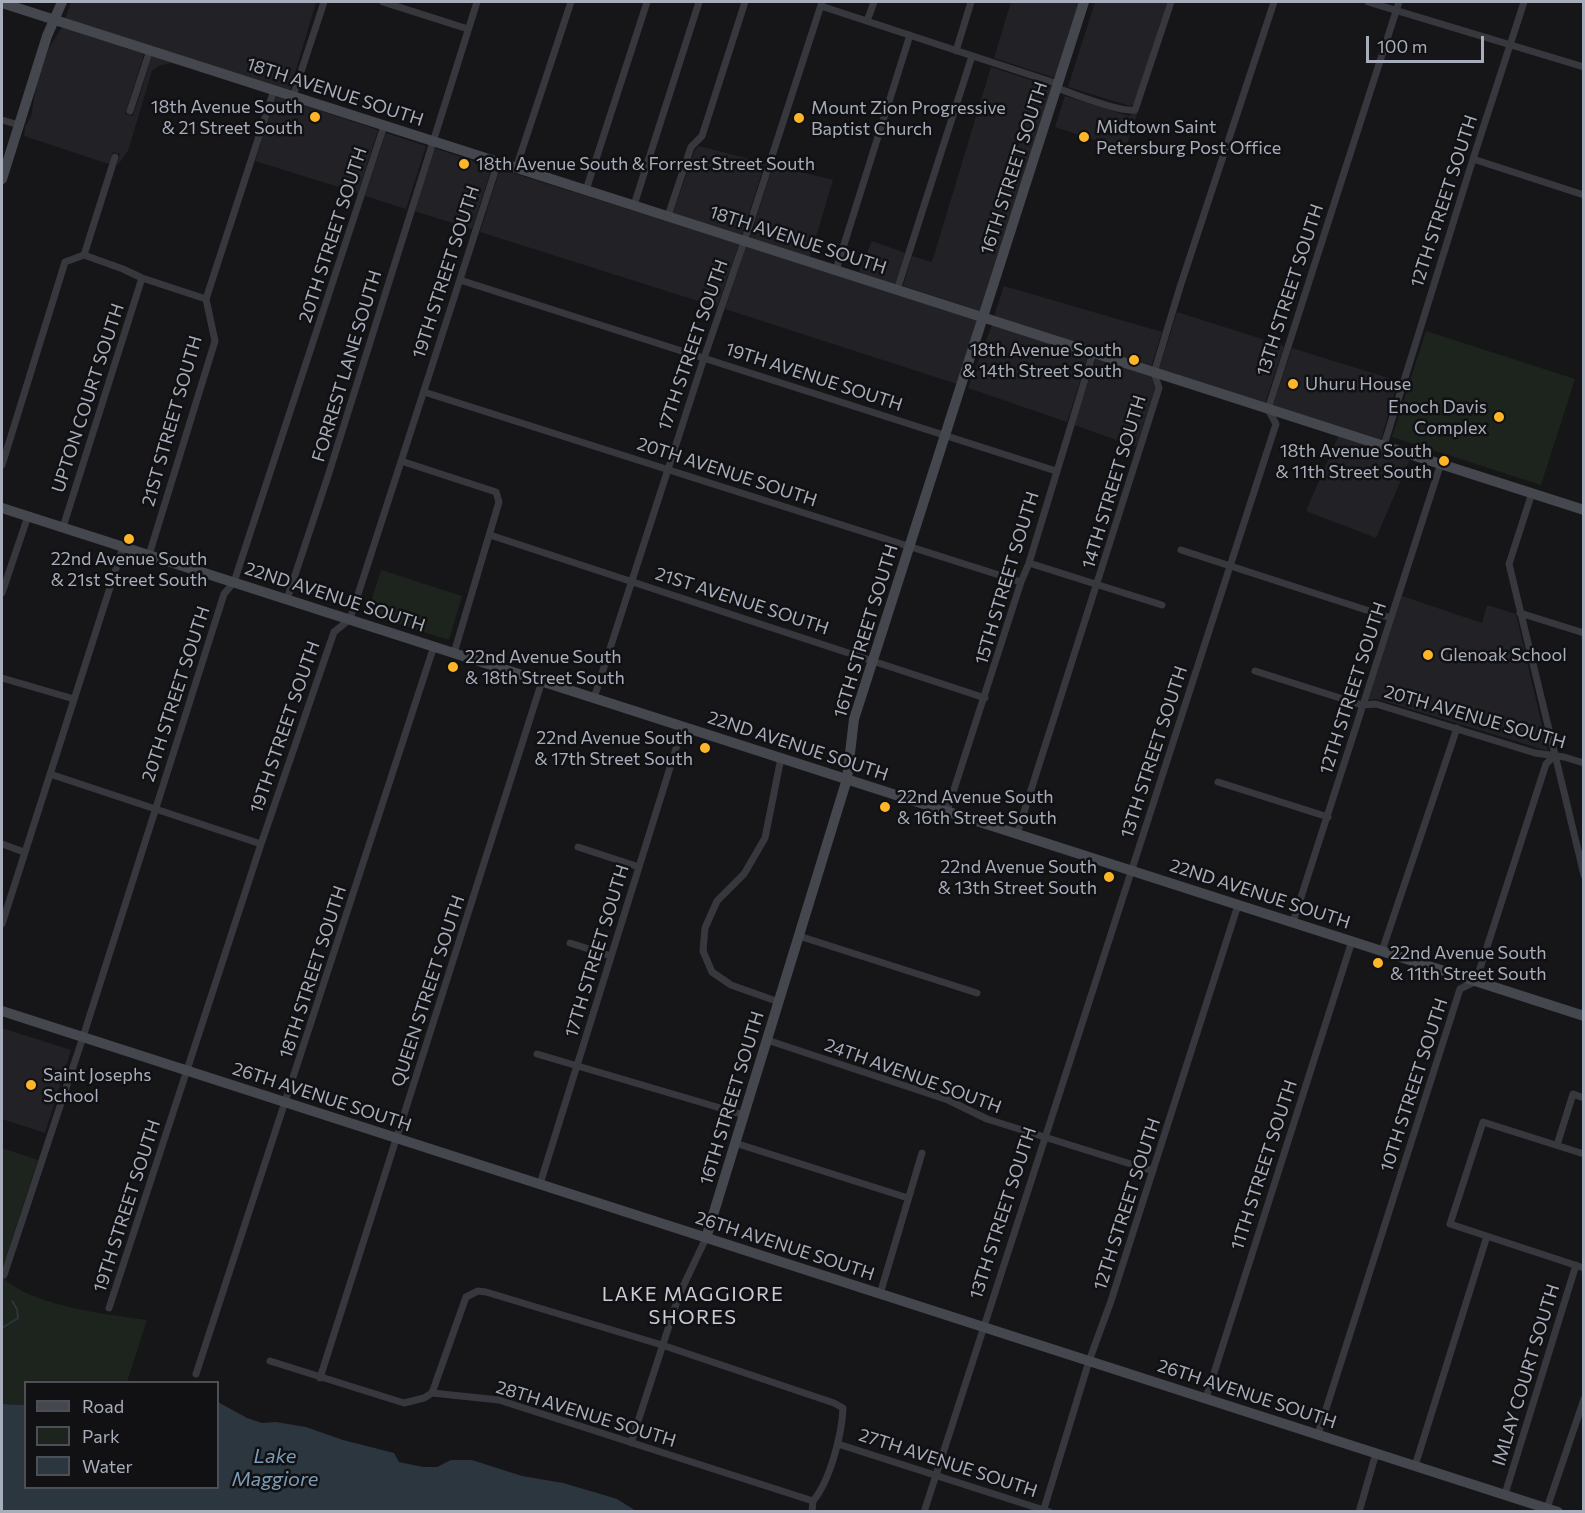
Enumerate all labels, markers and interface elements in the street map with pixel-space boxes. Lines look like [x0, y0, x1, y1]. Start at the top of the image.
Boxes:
scale bar [1369, 24, 1488, 62]
text: 100 m [1377, 35, 1427, 57]
street label: 18TH AVENUE SOUTH [244, 53, 426, 131]
street label: 16TH STREET SOUTH [976, 79, 1052, 257]
place label: 18th Avenue South & 21 Street South [151, 96, 303, 138]
place label: Mount Zion Progressive Baptist Church [811, 97, 1006, 140]
marker: 18th Avenue South & 21 Street South [308, 110, 322, 124]
marker: Mount Zion Progressive Baptist Church [792, 111, 806, 125]
street label: 12TH STREET SOUTH [1406, 112, 1482, 290]
place label: Midtown Saint Petersburg Post Office [1096, 116, 1281, 158]
marker: Midtown Saint Petersburg Post Office [1077, 130, 1091, 144]
street label: 20TH STREET SOUTH [294, 144, 372, 326]
place label: 18th Avenue South & Forrest Street South [476, 153, 815, 175]
marker: 18th Avenue South & Forrest Street South [457, 157, 471, 171]
street label: 19TH STREET SOUTH [408, 183, 484, 361]
street label: 18TH AVENUE SOUTH [707, 201, 889, 279]
street label: 13TH STREET SOUTH [1252, 201, 1328, 379]
street label: 17TH STREET SOUTH [654, 257, 732, 433]
street label: FORREST LANE SOUTH [308, 268, 386, 464]
street label: UPTON COURT SOUTH [47, 301, 129, 495]
street label: 21ST STREET SOUTH [137, 333, 207, 509]
street label: 19TH AVENUE SOUTH [723, 338, 905, 416]
place label: 18th Avenue South & 14th Street South [962, 339, 1122, 382]
marker: 18th Avenue South & 14th Street South [1127, 353, 1141, 367]
place label: Uhuru House [1305, 373, 1411, 395]
marker: Uhuru House [1286, 377, 1300, 391]
street label: 14TH STREET SOUTH [1077, 393, 1151, 571]
place label: Enoch Davis Complex [1388, 396, 1487, 438]
marker: Enoch Davis Complex [1492, 410, 1506, 424]
street label: 20TH AVENUE SOUTH [634, 433, 820, 511]
place label: 18th Avenue South & 11th Street South [1275, 440, 1432, 482]
marker: 18th Avenue South & 11th Street South [1437, 454, 1451, 468]
street label: 15TH STREET SOUTH [970, 489, 1044, 667]
marker: 22nd Avenue South & 21st Street South [122, 532, 136, 546]
street label: 16TH STREET SOUTH [829, 542, 903, 720]
place label: 22nd Avenue South & 21st Street South [51, 548, 207, 590]
street label: 22ND AVENUE SOUTH [242, 558, 428, 636]
street label: 21ST AVENUE SOUTH [652, 563, 832, 639]
street label: 12TH STREET SOUTH [1315, 599, 1391, 777]
street label: 20TH STREET SOUTH [137, 603, 215, 785]
street label: 19TH STREET SOUTH [245, 638, 325, 816]
place label: Glenoak School [1440, 644, 1567, 666]
place label: 22nd Avenue South & 18th Street South [465, 646, 625, 688]
marker: Glenoak School [1421, 648, 1435, 662]
marker: 22nd Avenue South & 18th Street South [446, 660, 460, 674]
street label: 13TH STREET SOUTH [1116, 663, 1192, 841]
street label: 20TH AVENUE SOUTH [1382, 681, 1568, 753]
street label: 22ND AVENUE SOUTH [705, 707, 891, 785]
place label: 22nd Avenue South & 17th Street South [535, 727, 693, 770]
marker: 22nd Avenue South & 17th Street South [698, 741, 712, 755]
place label: 22nd Avenue South & 16th Street South [897, 786, 1057, 828]
marker: 22nd Avenue South & 16th Street South [878, 800, 892, 814]
street label: 22ND AVENUE SOUTH [1167, 855, 1353, 933]
place label: 22nd Avenue South & 13th Street South [938, 856, 1097, 898]
street label: 17TH STREET SOUTH [560, 862, 634, 1040]
marker: 22nd Avenue South & 13th Street South [1102, 870, 1116, 884]
street label: 18TH STREET SOUTH [275, 883, 351, 1061]
street label: QUEEN STREET SOUTH [387, 893, 469, 1089]
place label: 22nd Avenue South & 11th Street South [1390, 942, 1547, 984]
marker: 22nd Avenue South & 11th Street South [1371, 956, 1385, 970]
street label: 10TH STREET SOUTH [1376, 996, 1452, 1174]
street label: 16TH STREET SOUTH [695, 1009, 769, 1187]
street label: 24TH AVENUE SOUTH [822, 1034, 1004, 1118]
street label: 26TH AVENUE SOUTH [230, 1058, 414, 1136]
place label: Saint Josephs School [43, 1064, 151, 1106]
street label: 11TH STREET SOUTH [1226, 1077, 1302, 1253]
marker: Saint Josephs School [24, 1078, 38, 1092]
street label: 12TH STREET SOUTH [1089, 1115, 1165, 1293]
street label: 19TH STREET SOUTH [89, 1117, 165, 1295]
street label: 13TH STREET SOUTH [965, 1124, 1041, 1302]
street label: 26TH AVENUE SOUTH [693, 1207, 877, 1285]
district label: LAKE MAGGIORE SHORES [602, 1282, 784, 1329]
street label: IMLAY COURT SOUTH [1488, 1282, 1564, 1468]
street label: 26TH AVENUE SOUTH [1155, 1355, 1339, 1433]
street label: 28TH AVENUE SOUTH [493, 1376, 679, 1452]
legend [24, 1381, 219, 1489]
text: Road [82, 1395, 124, 1417]
street label: 27TH AVENUE SOUTH [856, 1424, 1040, 1502]
text: Park [82, 1425, 120, 1447]
water label: Lake Maggiore [232, 1444, 318, 1491]
text: Water [82, 1455, 133, 1477]

